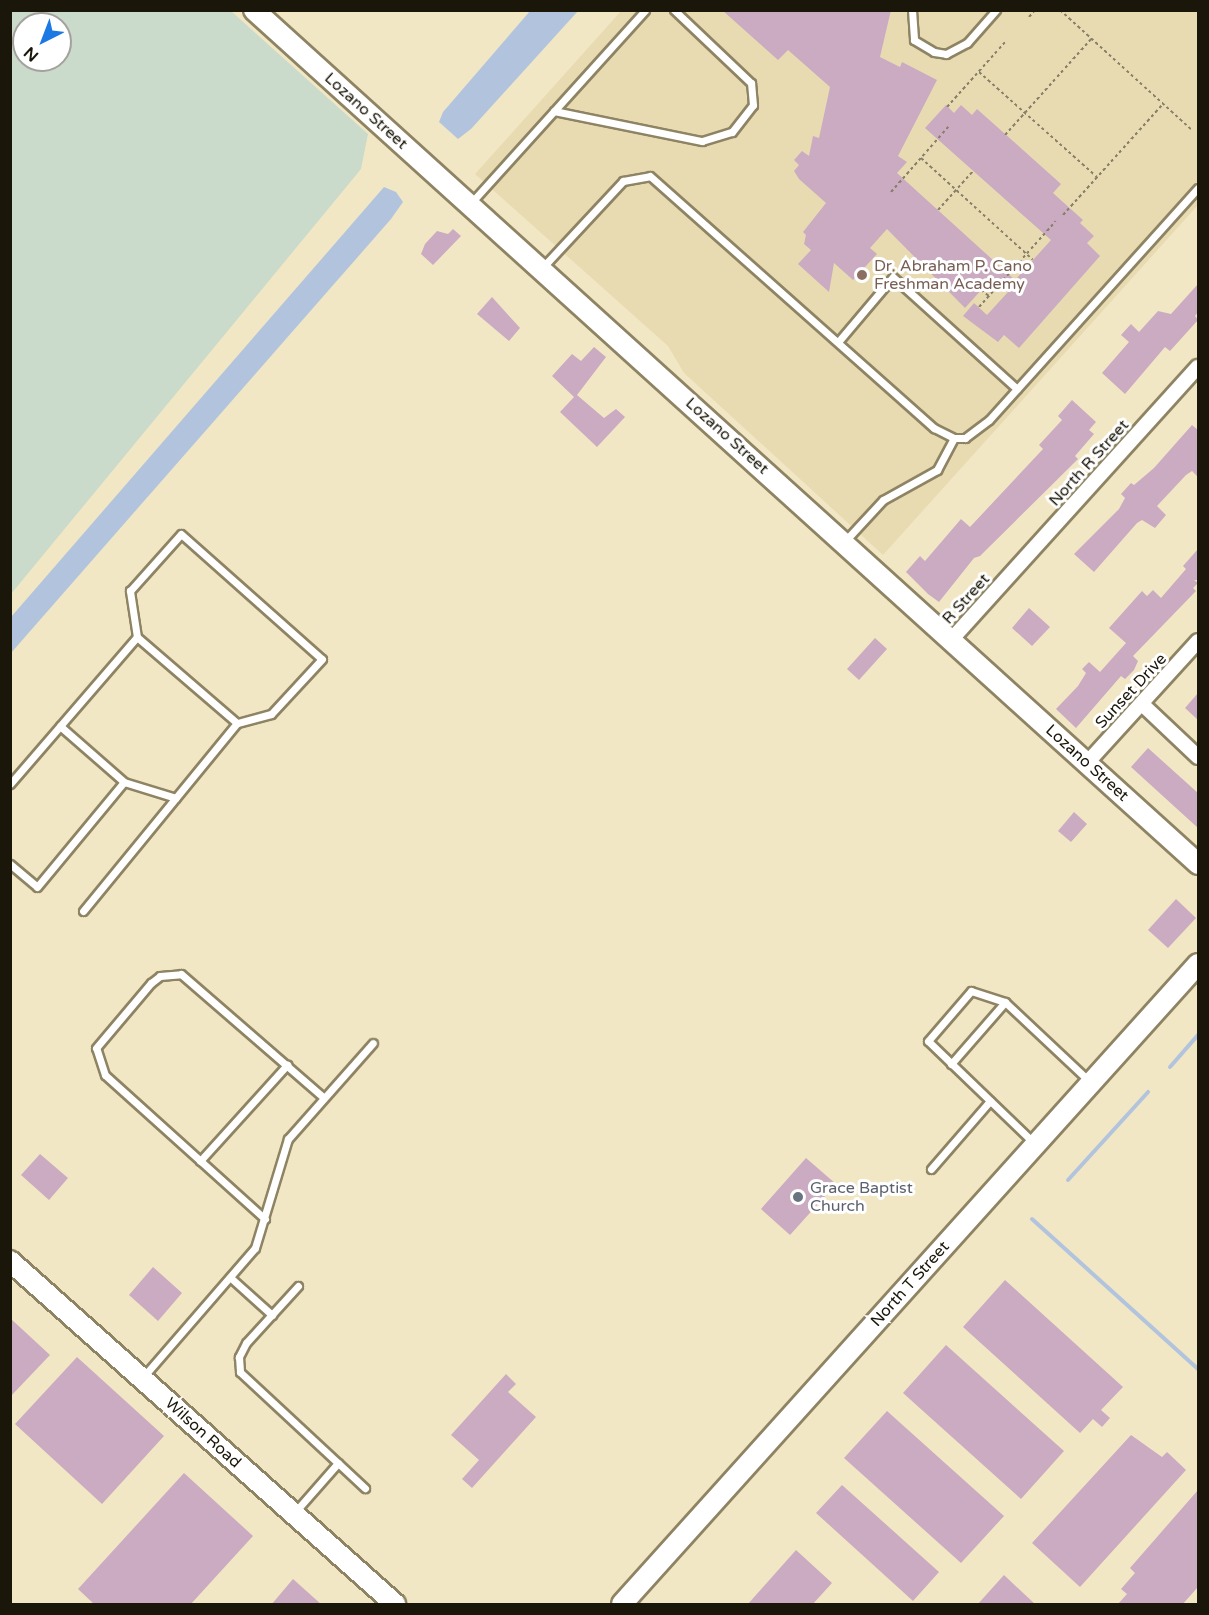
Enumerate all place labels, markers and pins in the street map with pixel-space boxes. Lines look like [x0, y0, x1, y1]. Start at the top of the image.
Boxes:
place label: Dr. Abraham P. Cano Freshman Academy [874, 256, 1032, 294]
marker: Dr. Abraham P. Cano Freshman Academy [855, 268, 869, 282]
place label: Grace Baptist Church [810, 1178, 913, 1216]
marker: Grace Baptist Church [791, 1190, 805, 1204]

